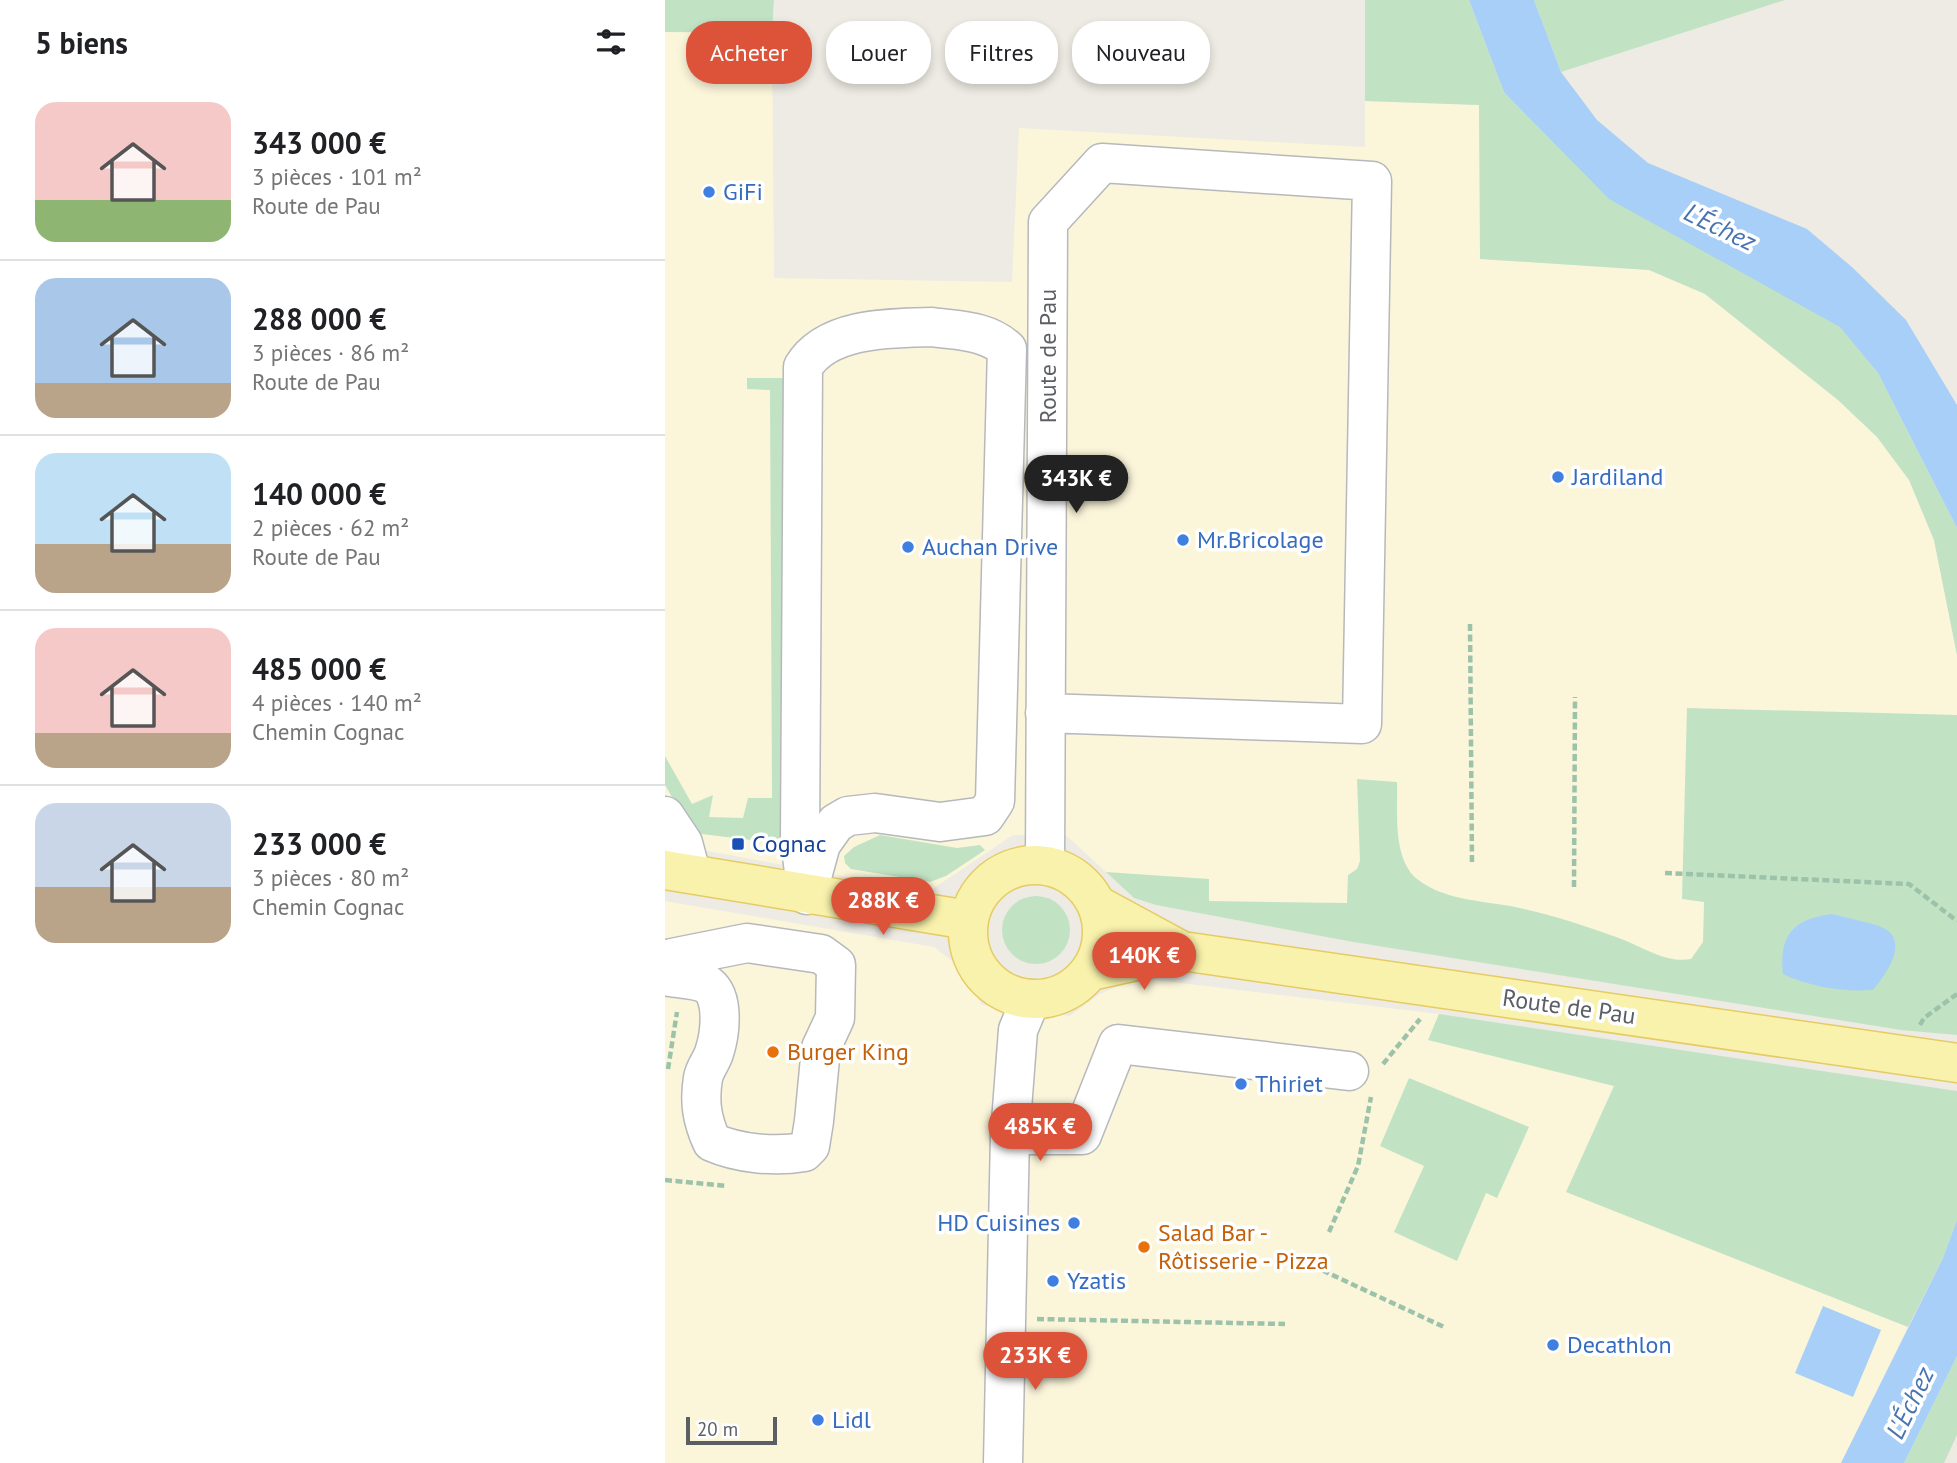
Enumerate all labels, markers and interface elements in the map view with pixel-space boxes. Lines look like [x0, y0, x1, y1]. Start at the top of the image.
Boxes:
chip: Acheter [686, 21, 812, 84]
chip: Louer [826, 21, 931, 84]
chip: Filtres [945, 21, 1058, 84]
chip: Nouveau [1072, 21, 1210, 84]
text: 5 biens [35, 23, 128, 62]
icon: filters [592, 23, 630, 61]
text: 343 000 € [252, 123, 386, 162]
icon: home [91, 130, 175, 214]
text: 3 pièces · 101 m² [252, 162, 422, 191]
place label: GiFi [723, 176, 763, 207]
marker: GiFi [701, 184, 717, 200]
text: Route de Pau [252, 191, 381, 220]
water label: L'Échez [1679, 195, 1762, 258]
street label: Route de Pau [1032, 289, 1063, 423]
text: 288 000 € [252, 299, 386, 338]
icon: home [91, 306, 175, 390]
text: 3 pièces · 86 m² [252, 338, 409, 367]
text: Route de Pau [252, 367, 381, 396]
pin: 343K € [1019, 456, 1133, 515]
place label: Jardiland [1571, 461, 1663, 492]
text: 343K € [1040, 463, 1112, 492]
marker: Jardiland [1550, 469, 1566, 485]
text: 140 000 € [252, 474, 386, 513]
icon: home [91, 481, 175, 565]
text: 2 pièces · 62 m² [252, 513, 409, 542]
place label: Mr.Bricolage [1197, 524, 1324, 555]
place label: Auchan Drive [922, 531, 1058, 562]
marker: Mr.Bricolage [1175, 532, 1191, 548]
marker: Auchan Drive [900, 539, 916, 555]
text: Route de Pau [252, 542, 381, 571]
text: 485 000 € [252, 649, 386, 688]
icon: home [91, 656, 175, 740]
text: 4 pièces · 140 m² [252, 688, 422, 717]
text: Chemin Cognac [252, 717, 404, 746]
text: 233 000 € [252, 824, 386, 863]
place label: Cognac [752, 828, 827, 859]
icon: home [91, 831, 175, 915]
marker: Cognac [730, 836, 746, 852]
text: 3 pièces · 80 m² [252, 863, 409, 892]
pin: 288K € [826, 878, 940, 937]
text: 288K € [847, 885, 919, 914]
text: Chemin Cognac [252, 892, 404, 921]
pin: 140K € [1087, 932, 1201, 992]
text: 140K € [1108, 940, 1180, 969]
street label: Route de Pau [1500, 982, 1638, 1031]
place label: Burger King [787, 1036, 909, 1067]
marker: Burger King [765, 1044, 781, 1060]
place label: Thiriet [1255, 1068, 1323, 1099]
marker: Thiriet [1233, 1076, 1249, 1092]
pin: 485K € [983, 1104, 1097, 1163]
text: 485K € [1004, 1111, 1076, 1140]
place label: HD Cuisines [937, 1207, 1060, 1238]
marker: HD Cuisines [1066, 1215, 1082, 1231]
place label: Salad Bar - Rôtisserie - Pizza [1158, 1217, 1329, 1276]
marker: Salad Bar - Rôtisserie - Pizza [1136, 1239, 1152, 1255]
place label: Yzatis [1067, 1265, 1126, 1296]
marker: Yzatis [1045, 1273, 1061, 1289]
place label: Decathlon [1567, 1329, 1672, 1360]
pin: 233K € [978, 1332, 1092, 1392]
marker: Decathlon [1545, 1337, 1561, 1353]
text: 233K € [999, 1340, 1071, 1369]
water label: L'Échez [1878, 1361, 1941, 1444]
place label: Lidl [832, 1404, 871, 1435]
marker: Lidl [810, 1412, 826, 1428]
scale bar [686, 1414, 777, 1446]
text: 20 m [697, 1417, 738, 1441]

